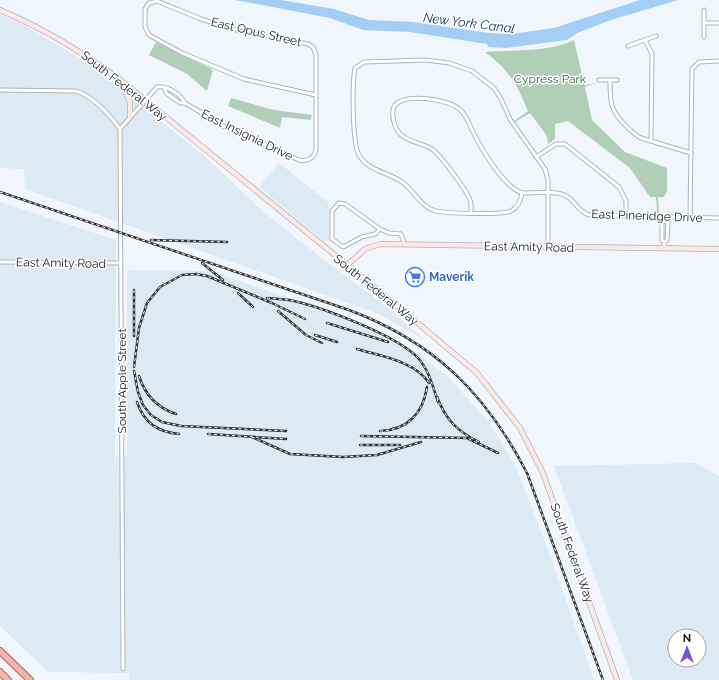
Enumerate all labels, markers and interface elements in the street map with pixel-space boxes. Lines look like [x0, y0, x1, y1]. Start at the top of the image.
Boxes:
water label: New York Canal [422, 10, 516, 36]
street label: East Opus Street [209, 15, 303, 49]
street label: South Federal Way [78, 48, 170, 124]
park label: Cypress Park [514, 72, 587, 86]
street label: East Insignia Drive [199, 107, 295, 163]
street label: East Pineridge Drive [591, 207, 703, 225]
street label: East Amity Road [484, 239, 574, 255]
street label: South Federal Way [331, 252, 422, 329]
street label: East Amity Road [16, 255, 106, 271]
supermarket icon: Maverik [404, 266, 426, 288]
place label: Maverik [429, 270, 474, 284]
street label: South Apple Street [115, 329, 129, 433]
street label: South Federal Way [547, 501, 597, 605]
north arrow [667, 628, 707, 668]
text: N [683, 632, 691, 645]

